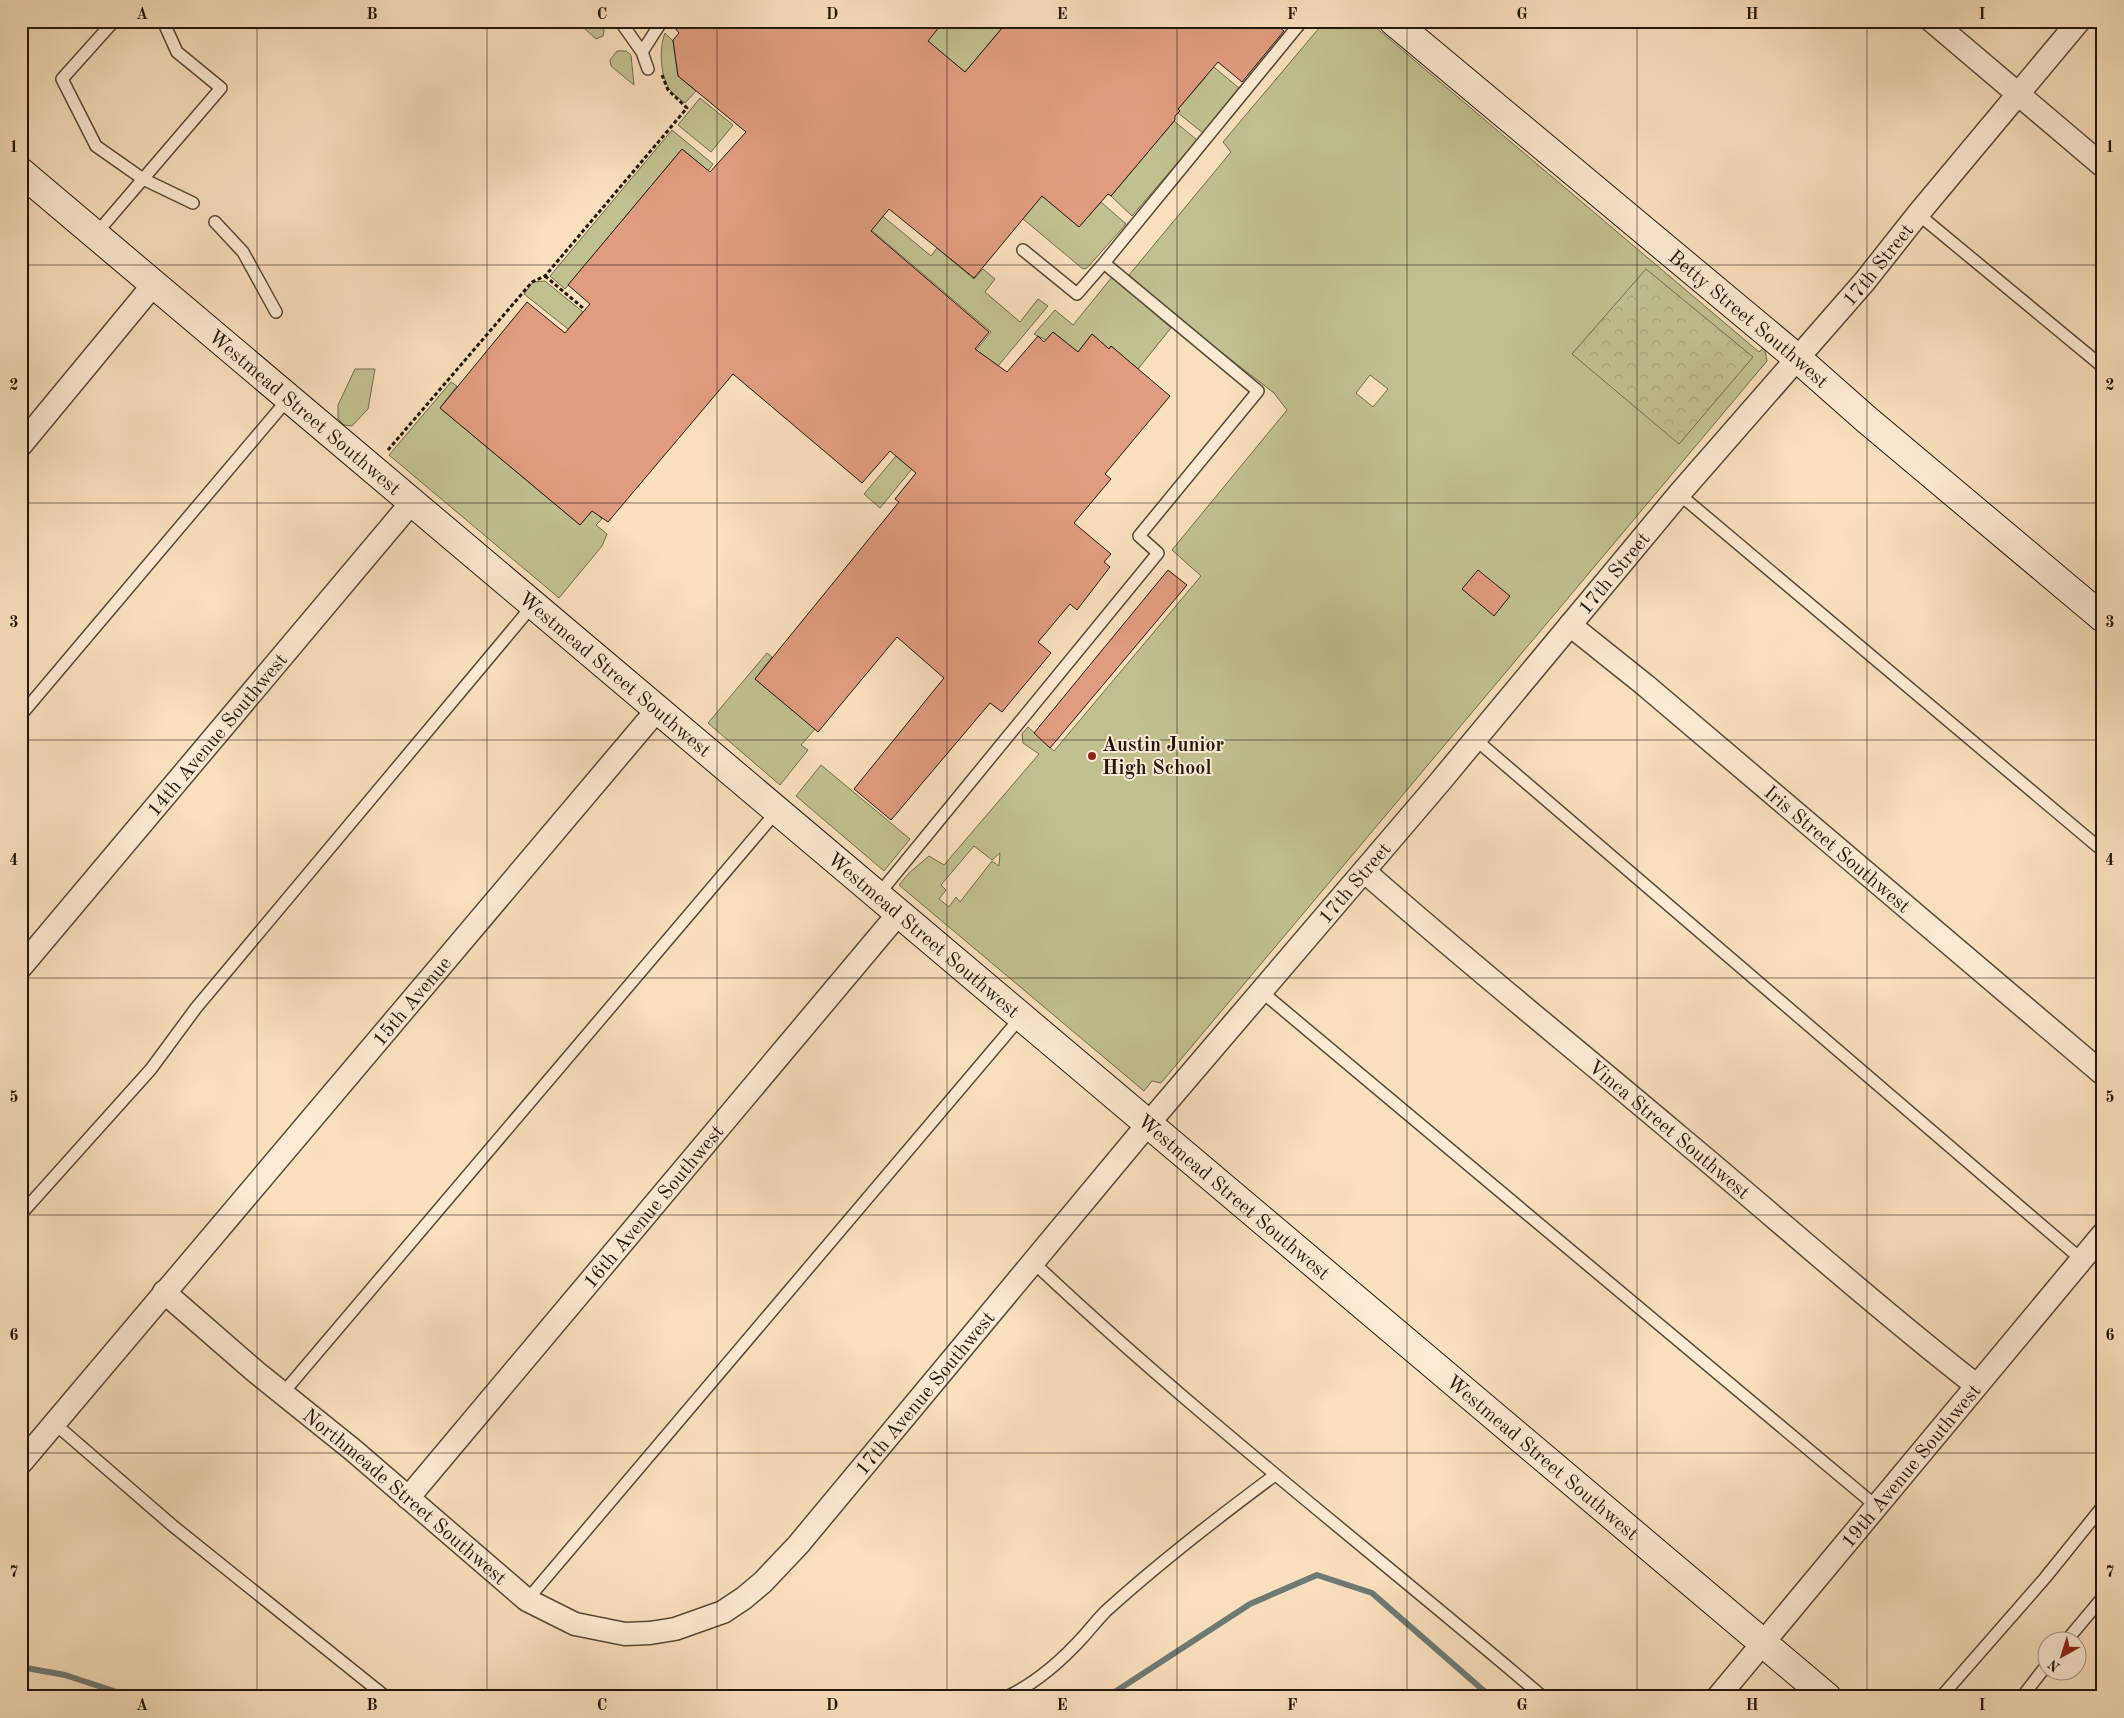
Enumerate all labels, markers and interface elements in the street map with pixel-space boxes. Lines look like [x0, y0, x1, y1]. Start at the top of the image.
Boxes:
text: A [136, 7, 148, 23]
text: B [366, 7, 378, 23]
text: C [597, 7, 607, 23]
text: D [826, 7, 838, 23]
text: E [1056, 7, 1068, 23]
text: F [1287, 7, 1298, 23]
text: G [1516, 7, 1528, 23]
text: H [1745, 7, 1759, 23]
text: I [1978, 7, 1986, 23]
text: 1 [9, 140, 19, 156]
text: 1 [2105, 140, 2115, 156]
street label: 17th Street [1840, 221, 1918, 311]
street label: Betty Street Southwest [1664, 247, 1832, 393]
street label: Westmead Street Southwest [204, 327, 404, 500]
text: 2 [9, 378, 19, 394]
text: 2 [2105, 378, 2115, 394]
street label: 17th Street [1576, 529, 1655, 619]
street label: Westmead Street Southwest [514, 589, 714, 762]
text: 3 [9, 615, 19, 631]
text: 3 [2105, 615, 2115, 631]
street label: 14th Avenue Southwest [144, 650, 292, 821]
place label: Austin Junior High School [1102, 736, 1225, 779]
marker: Austin Junior High School [1086, 750, 1098, 762]
street label: Iris Street Southwest [1760, 783, 1913, 918]
street label: 17th Street [1316, 839, 1396, 928]
street label: Westmead Street Southwest [823, 850, 1023, 1023]
text: 4 [9, 853, 19, 869]
text: 4 [2105, 853, 2115, 869]
street label: 15th Avenue [370, 954, 456, 1051]
street label: Vinca Street Southwest [1584, 1057, 1753, 1204]
text: 5 [9, 1090, 19, 1106]
text: 5 [2105, 1090, 2115, 1106]
street label: Westmead Street Southwest [1133, 1112, 1333, 1285]
street label: 16th Avenue Southwest [581, 1122, 728, 1293]
street label: 17th Avenue Southwest [852, 1308, 1000, 1480]
text: 6 [9, 1328, 19, 1344]
text: 6 [2105, 1328, 2115, 1344]
street label: Westmead Street Southwest [1442, 1372, 1641, 1545]
street label: 19th Avenue Southwest [1838, 1381, 1986, 1553]
street label: Northmeade Street Southwest [298, 1406, 510, 1590]
text: 7 [9, 1565, 19, 1581]
text: 7 [2105, 1565, 2115, 1581]
north arrow [2036, 1630, 2086, 1680]
text: N [2046, 1656, 2063, 1674]
text: A [136, 1698, 148, 1714]
text: B [366, 1698, 378, 1714]
text: C [597, 1698, 607, 1714]
text: D [826, 1698, 838, 1714]
text: E [1056, 1698, 1068, 1714]
text: F [1287, 1698, 1298, 1714]
text: G [1516, 1698, 1528, 1714]
text: H [1745, 1698, 1759, 1714]
text: I [1978, 1698, 1986, 1714]

